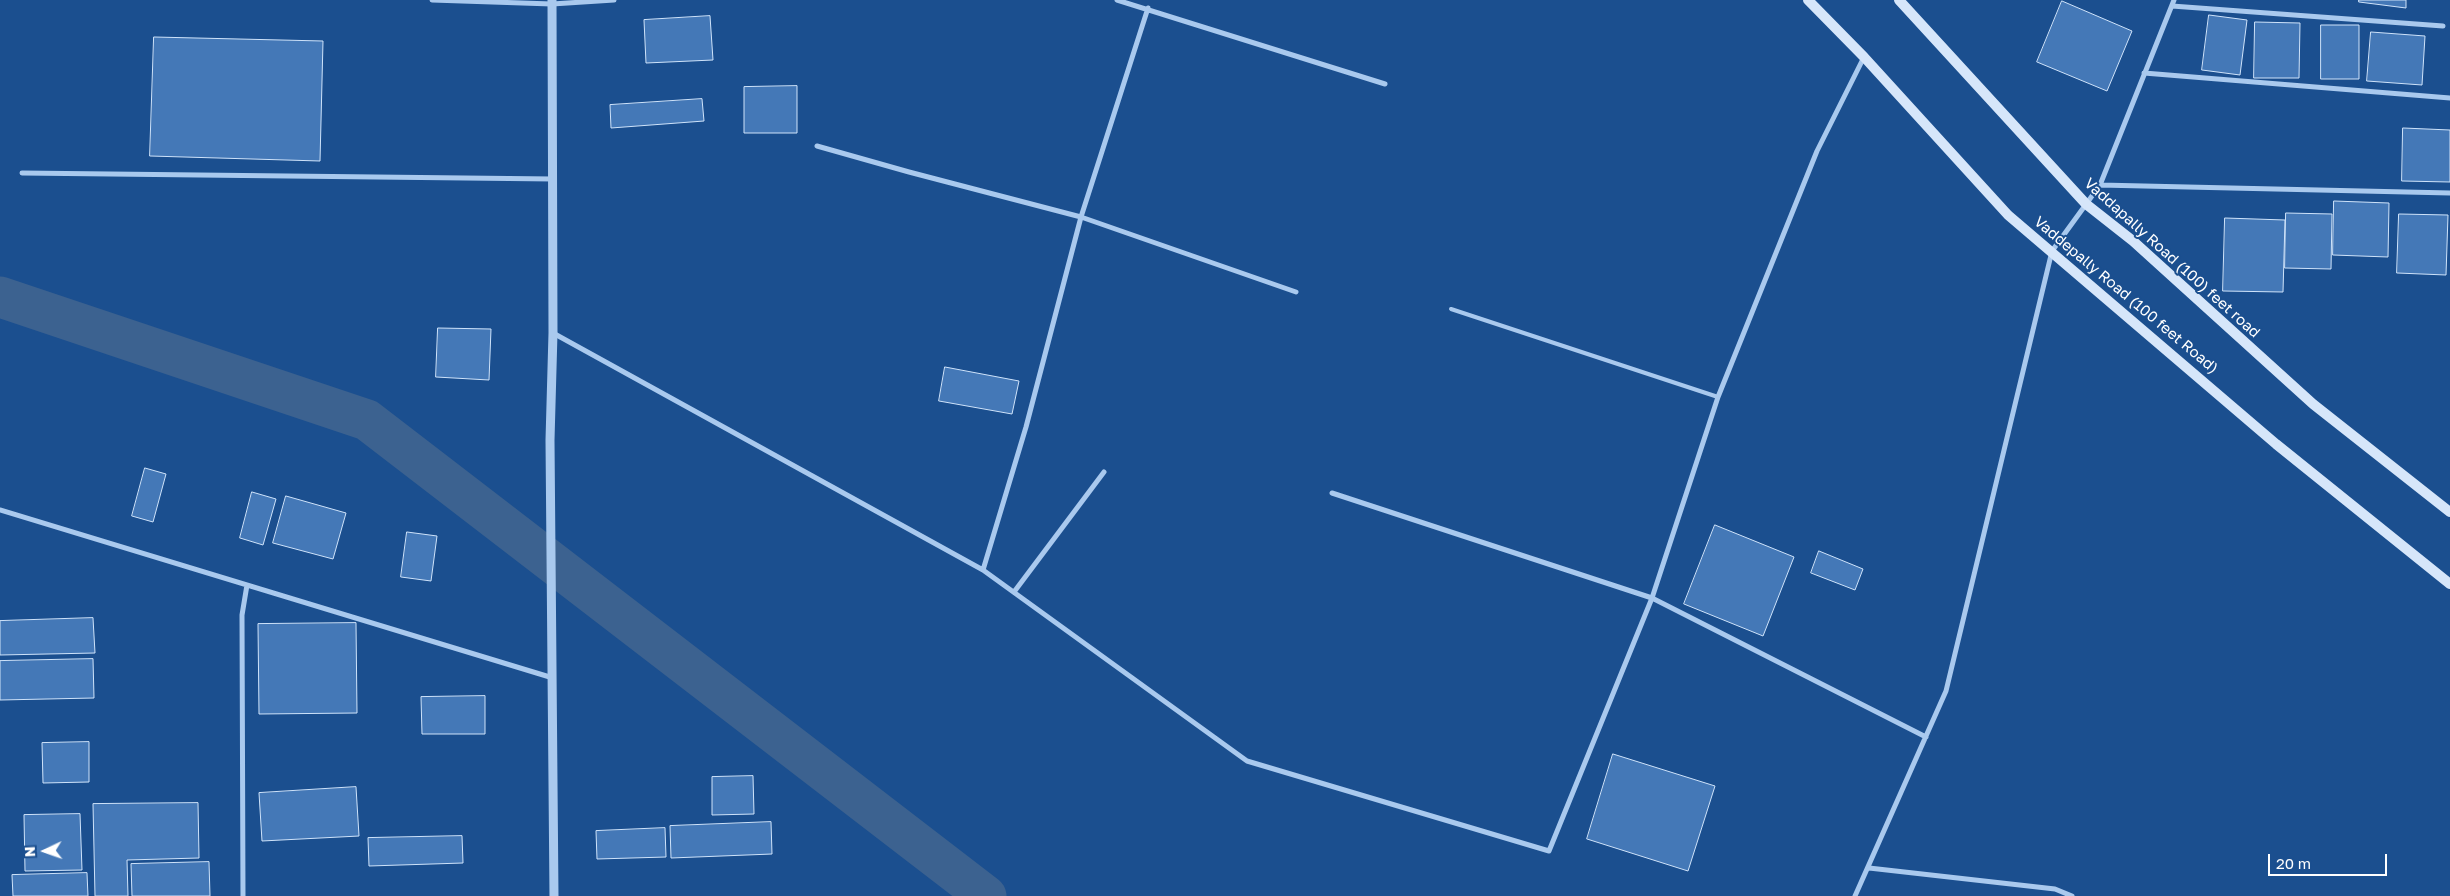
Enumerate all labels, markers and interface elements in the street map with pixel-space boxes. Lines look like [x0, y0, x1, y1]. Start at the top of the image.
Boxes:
street label: Vaddapally Road (100) feet road [2080, 174, 2264, 342]
street label: Vaddepally Road (100 feet Road) [2030, 213, 2222, 377]
north arrow [20, 826, 70, 876]
scale bar [2270, 844, 2389, 876]
text: N [21, 846, 38, 858]
text: 20 m [2276, 854, 2311, 872]

